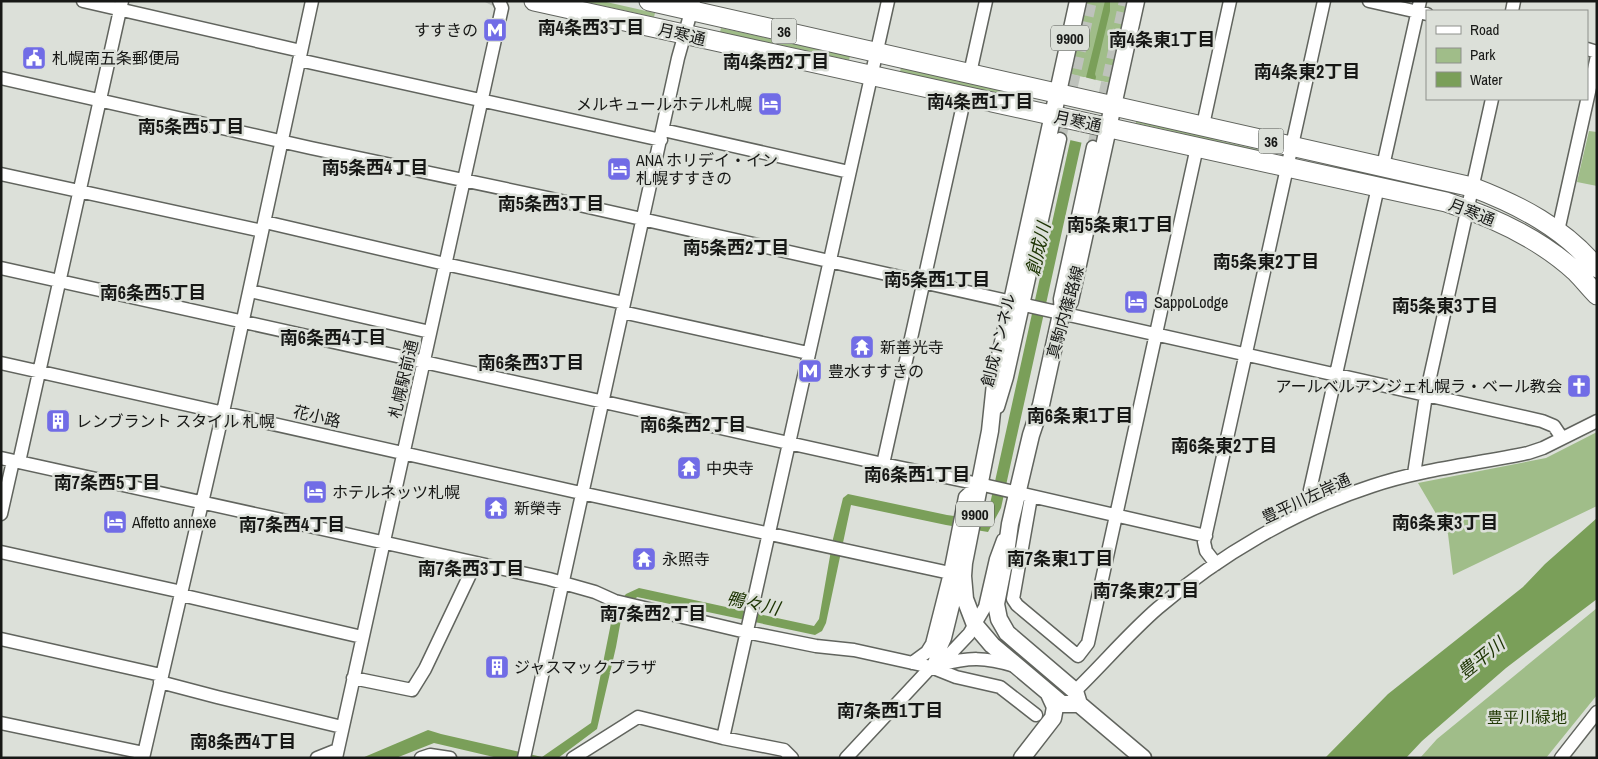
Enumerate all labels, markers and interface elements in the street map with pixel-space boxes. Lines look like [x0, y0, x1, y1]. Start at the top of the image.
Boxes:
legend [1426, 10, 1588, 100]
district label: 南4条西3丁目 [538, 15, 644, 40]
metro station icon: すすきの [482, 17, 508, 43]
street label: 月寒通 [656, 18, 708, 50]
road number: 36 [772, 18, 796, 44]
place label: すすきの [414, 19, 478, 41]
text: Road [1470, 19, 1499, 40]
road number: 9900 [1051, 26, 1089, 50]
district label: 南4条東1丁目 [1109, 27, 1215, 52]
text: Park [1470, 44, 1496, 65]
public building icon: 札幌南五条郵便局 [21, 45, 47, 71]
place label: 札幌南五条郵便局 [52, 47, 180, 69]
district label: 南4条西2丁目 [723, 49, 829, 74]
district label: 南4条東2丁目 [1254, 59, 1360, 84]
text: Water [1470, 69, 1502, 90]
district label: 南4条西1丁目 [927, 89, 1033, 114]
hotel icon: メルキュールホテル札幌 [757, 91, 783, 117]
place label: メルキュールホテル札幌 [576, 93, 752, 115]
street label: 月寒通 [1052, 105, 1104, 137]
district label: 南5条西5丁目 [138, 114, 244, 139]
road number: 36 [1258, 128, 1284, 154]
place label: ANA ホリデイ・イン 札幌すすきの [635, 149, 778, 189]
district label: 南5条西4丁目 [322, 155, 428, 180]
hotel icon: ANA ホリデイ・イン 札幌すすきの [606, 156, 632, 182]
district label: 南5条西3丁目 [498, 191, 604, 216]
street label: 月寒通 [1446, 193, 1498, 231]
district label: 南5条東1丁目 [1067, 212, 1173, 237]
water label: 創成川 [1020, 218, 1057, 278]
district label: 南5条西2丁目 [683, 235, 789, 260]
district label: 南5条東2丁目 [1213, 249, 1319, 274]
street label: 真駒内篠路線 [1041, 263, 1089, 361]
district label: 南5条西1丁目 [884, 267, 990, 292]
district label: 南6条西5丁目 [100, 280, 206, 305]
hotel icon: SappoLodge [1123, 289, 1149, 315]
street label: 創成トンネル [976, 291, 1020, 389]
place label: SappoLodge [1154, 291, 1228, 313]
district label: 南5条東3丁目 [1392, 293, 1498, 318]
district label: 南6条西4丁目 [280, 325, 386, 350]
temple icon: 新善光寺 [849, 334, 875, 360]
place label: 新善光寺 [880, 336, 944, 358]
street label: 札幌駅前通 [383, 338, 423, 420]
district label: 南6条西3丁目 [478, 350, 584, 375]
metro station icon: 豊水すすきの [797, 358, 823, 384]
place label: 豊水すすきの [828, 360, 924, 382]
church icon: アールベルアンジェ札幌ラ・ベール教会 [1566, 373, 1592, 399]
place label: アールベルアンジェ札幌ラ・ベール教会 [1276, 375, 1562, 397]
street label: 花小路 [291, 400, 343, 432]
district label: 南6条東1丁目 [1027, 403, 1133, 428]
building icon: レンブラント スタイル 札幌 [45, 408, 71, 434]
place label: レンブラント スタイル 札幌 [76, 410, 275, 432]
district label: 南6条西2丁目 [640, 412, 746, 437]
district label: 南6条東2丁目 [1171, 433, 1277, 458]
temple icon: 中央寺 [676, 455, 702, 481]
place label: 中央寺 [706, 457, 754, 479]
district label: 南6条西1丁目 [864, 462, 970, 487]
street label: 豊平川左岸通 [1258, 468, 1354, 528]
district label: 南7条西5丁目 [54, 470, 160, 495]
hotel icon: ホテルネッツ札幌 [302, 479, 328, 505]
place label: ホテルネッツ札幌 [332, 481, 460, 503]
temple icon: 新榮寺 [483, 495, 509, 521]
place label: 新榮寺 [514, 497, 562, 519]
road number: 9900 [956, 502, 994, 526]
hotel icon: Affetto annexe [102, 509, 128, 535]
district label: 南6条東3丁目 [1392, 510, 1498, 535]
place label: Affetto annexe [131, 511, 216, 533]
district label: 南7条西4丁目 [239, 512, 345, 537]
temple icon: 永照寺 [631, 546, 657, 572]
district label: 南7条東1丁目 [1007, 546, 1113, 571]
place label: 永照寺 [662, 548, 710, 570]
district label: 南7条西3丁目 [418, 556, 524, 581]
district label: 南7条東2丁目 [1093, 578, 1199, 603]
water label: 鴨々川 [724, 585, 784, 621]
district label: 南7条西2丁目 [600, 601, 706, 626]
water label: 豊平川 [1452, 630, 1511, 685]
building icon: ジャスマックプラザ [484, 654, 510, 680]
place label: ジャスマックプラザ [514, 656, 657, 678]
district label: 南7条西1丁目 [837, 698, 943, 723]
park label: 豊平川緑地 [1487, 706, 1567, 728]
district label: 南8条西4丁目 [190, 729, 296, 754]

